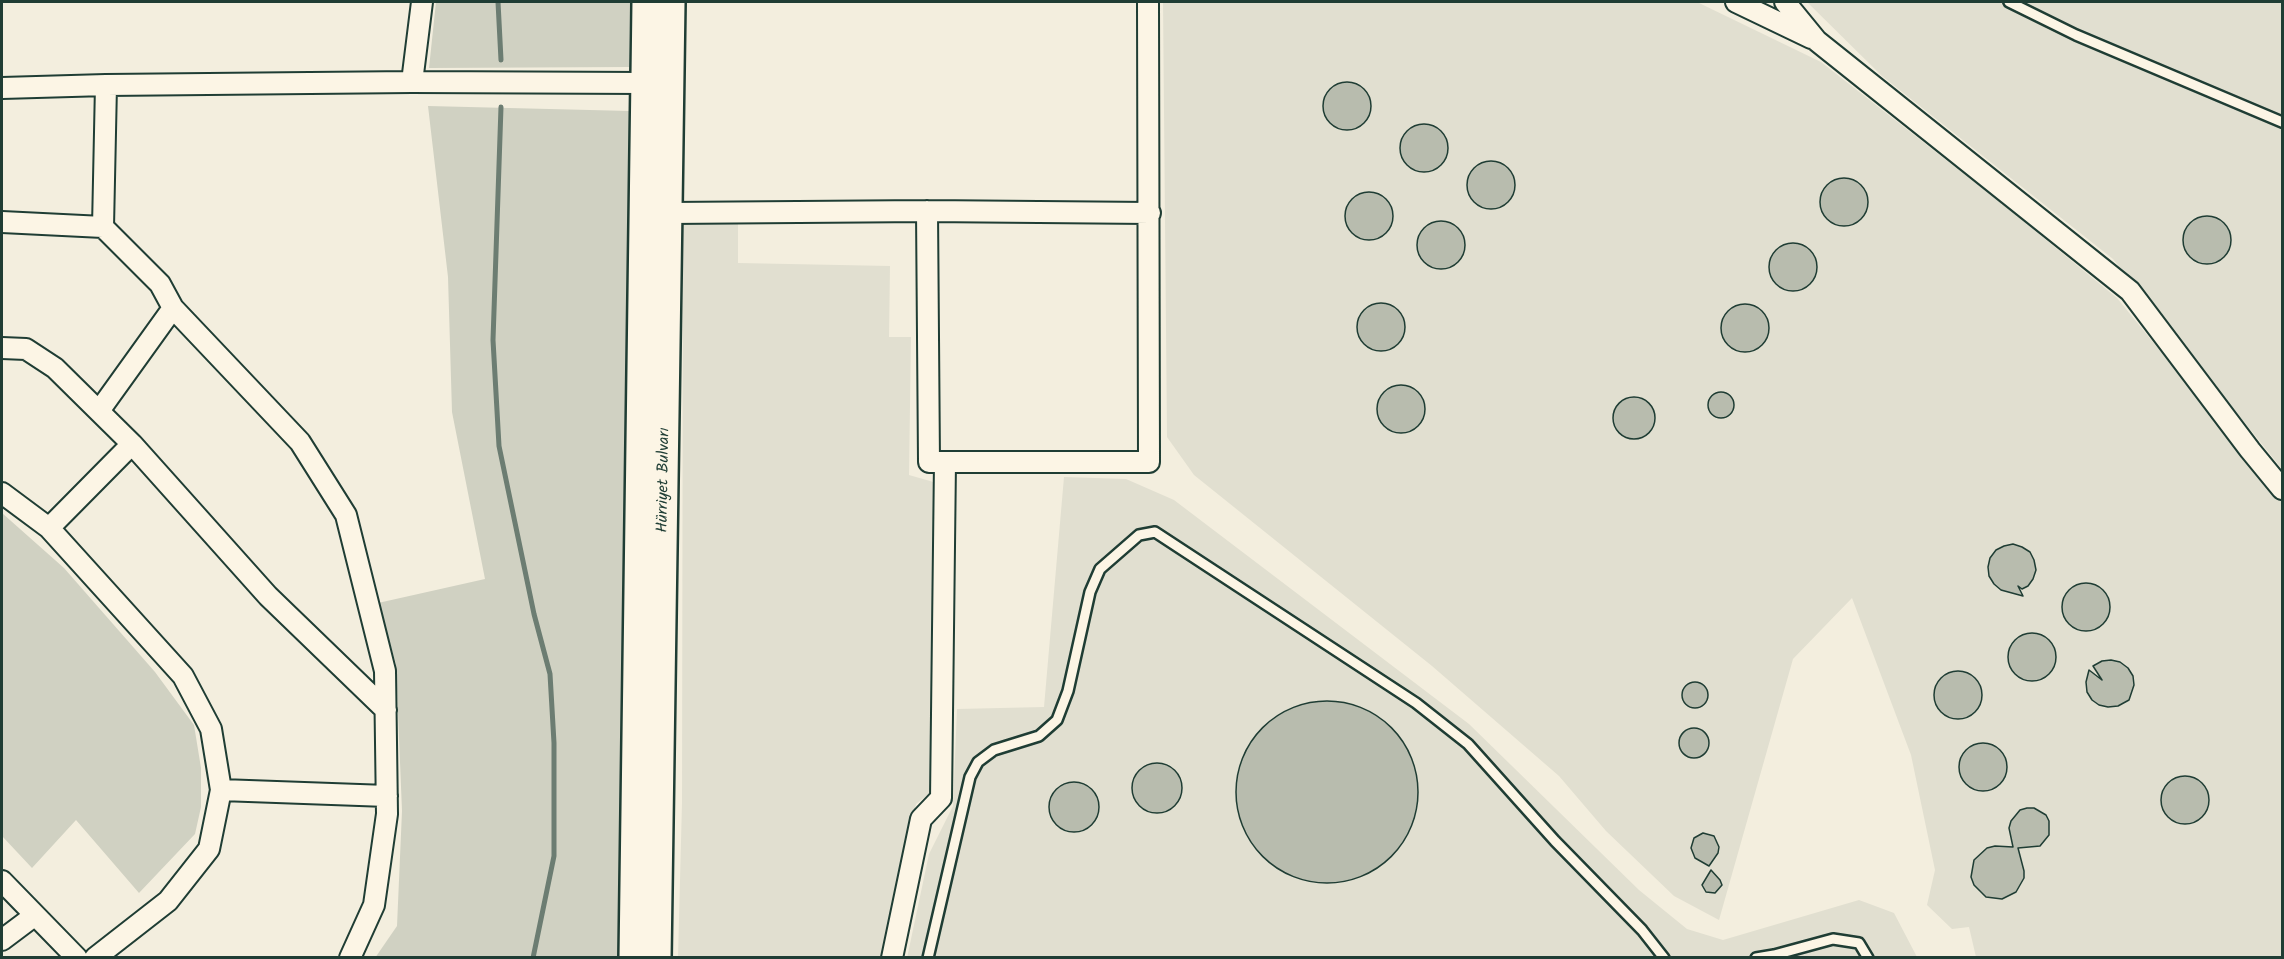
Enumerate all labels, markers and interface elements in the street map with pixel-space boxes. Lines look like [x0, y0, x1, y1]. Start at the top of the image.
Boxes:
street label: Hürriyet Bulvarı [654, 427, 676, 533]

